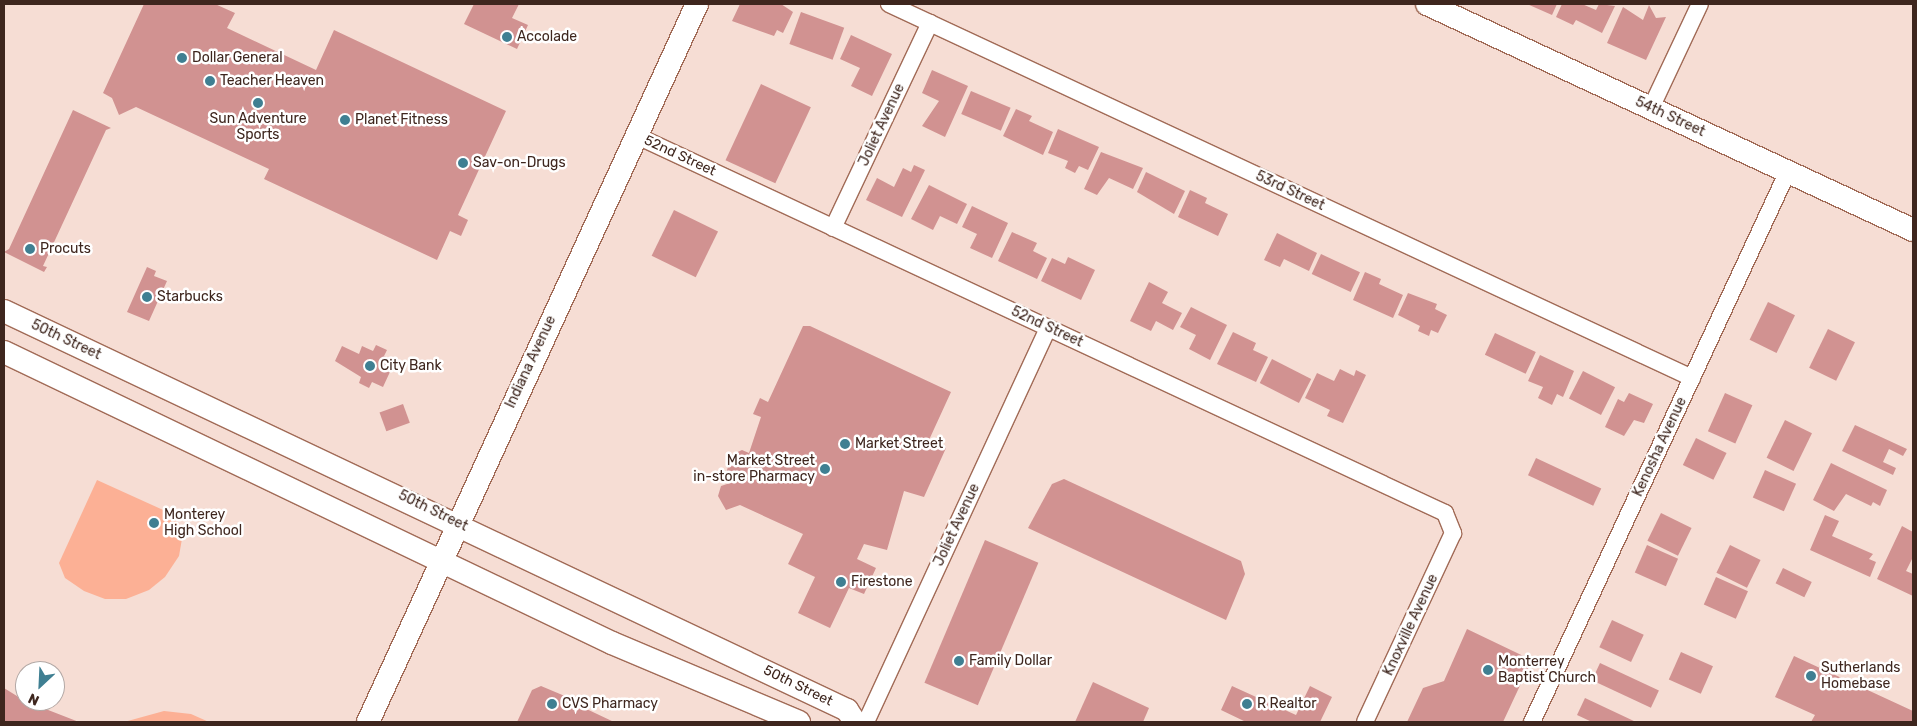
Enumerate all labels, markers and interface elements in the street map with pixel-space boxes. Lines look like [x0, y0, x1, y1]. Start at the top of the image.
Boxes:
place label: Accolade [517, 29, 577, 45]
marker: Accolade [501, 31, 513, 43]
place label: Dollar General [192, 50, 283, 66]
marker: Dollar General [176, 52, 188, 64]
place label: Teacher Heaven [220, 73, 324, 89]
marker: Teacher Heaven [204, 75, 216, 87]
street label: Joliet Avenue [855, 81, 909, 169]
street label: 54th Street [1633, 94, 1707, 140]
marker: Sun Adventure Sports [252, 97, 264, 109]
place label: Sun Adventure Sports [209, 111, 307, 144]
place label: Planet Fitness [355, 112, 448, 128]
marker: Planet Fitness [339, 114, 351, 126]
street label: 52nd Street [641, 132, 719, 180]
place label: Sav-on-Drugs [473, 155, 566, 171]
marker: Sav-on-Drugs [457, 157, 469, 169]
street label: 53rd Street [1253, 168, 1327, 214]
place label: Procuts [40, 241, 91, 257]
marker: Procuts [24, 243, 36, 255]
place label: Starbucks [157, 289, 223, 305]
marker: Starbucks [141, 291, 153, 303]
street label: 52nd Street [1008, 303, 1086, 351]
street label: Indiana Avenue [502, 313, 560, 411]
street label: 50th Street [28, 317, 104, 363]
place label: City Bank [380, 358, 442, 374]
marker: City Bank [364, 360, 376, 372]
street label: Kenosha Avenue [1630, 394, 1690, 500]
place label: Market Street [855, 436, 943, 452]
marker: Market Street [839, 438, 851, 450]
place label: Market Street in-store Pharmacy [693, 453, 815, 486]
marker: Market Street in-store Pharmacy [819, 463, 831, 475]
street label: Joliet Avenue [930, 481, 984, 569]
street label: 50th Street [396, 487, 470, 535]
place label: Monterey High School [164, 507, 242, 540]
marker: Monterey High School [148, 517, 160, 529]
street label: Knoxville Avenue [1380, 571, 1442, 679]
place label: Firestone [851, 574, 913, 590]
marker: Firestone [835, 576, 847, 588]
place label: Family Dollar [969, 653, 1052, 669]
place label: Monterrey Baptist Church [1498, 654, 1596, 686]
marker: Family Dollar [953, 655, 965, 667]
place label: Sutherlands Homebase [1821, 660, 1900, 692]
north arrow [15, 661, 65, 711]
street label: 50th Street [761, 662, 835, 710]
marker: Monterrey Baptist Church [1482, 664, 1494, 676]
marker: Sutherlands Homebase [1805, 670, 1817, 682]
text: N [26, 689, 42, 709]
place label: CVS Pharmacy [562, 696, 658, 712]
place label: R Realtor [1257, 696, 1316, 712]
marker: CVS Pharmacy [546, 698, 558, 710]
marker: R Realtor [1241, 698, 1253, 710]

